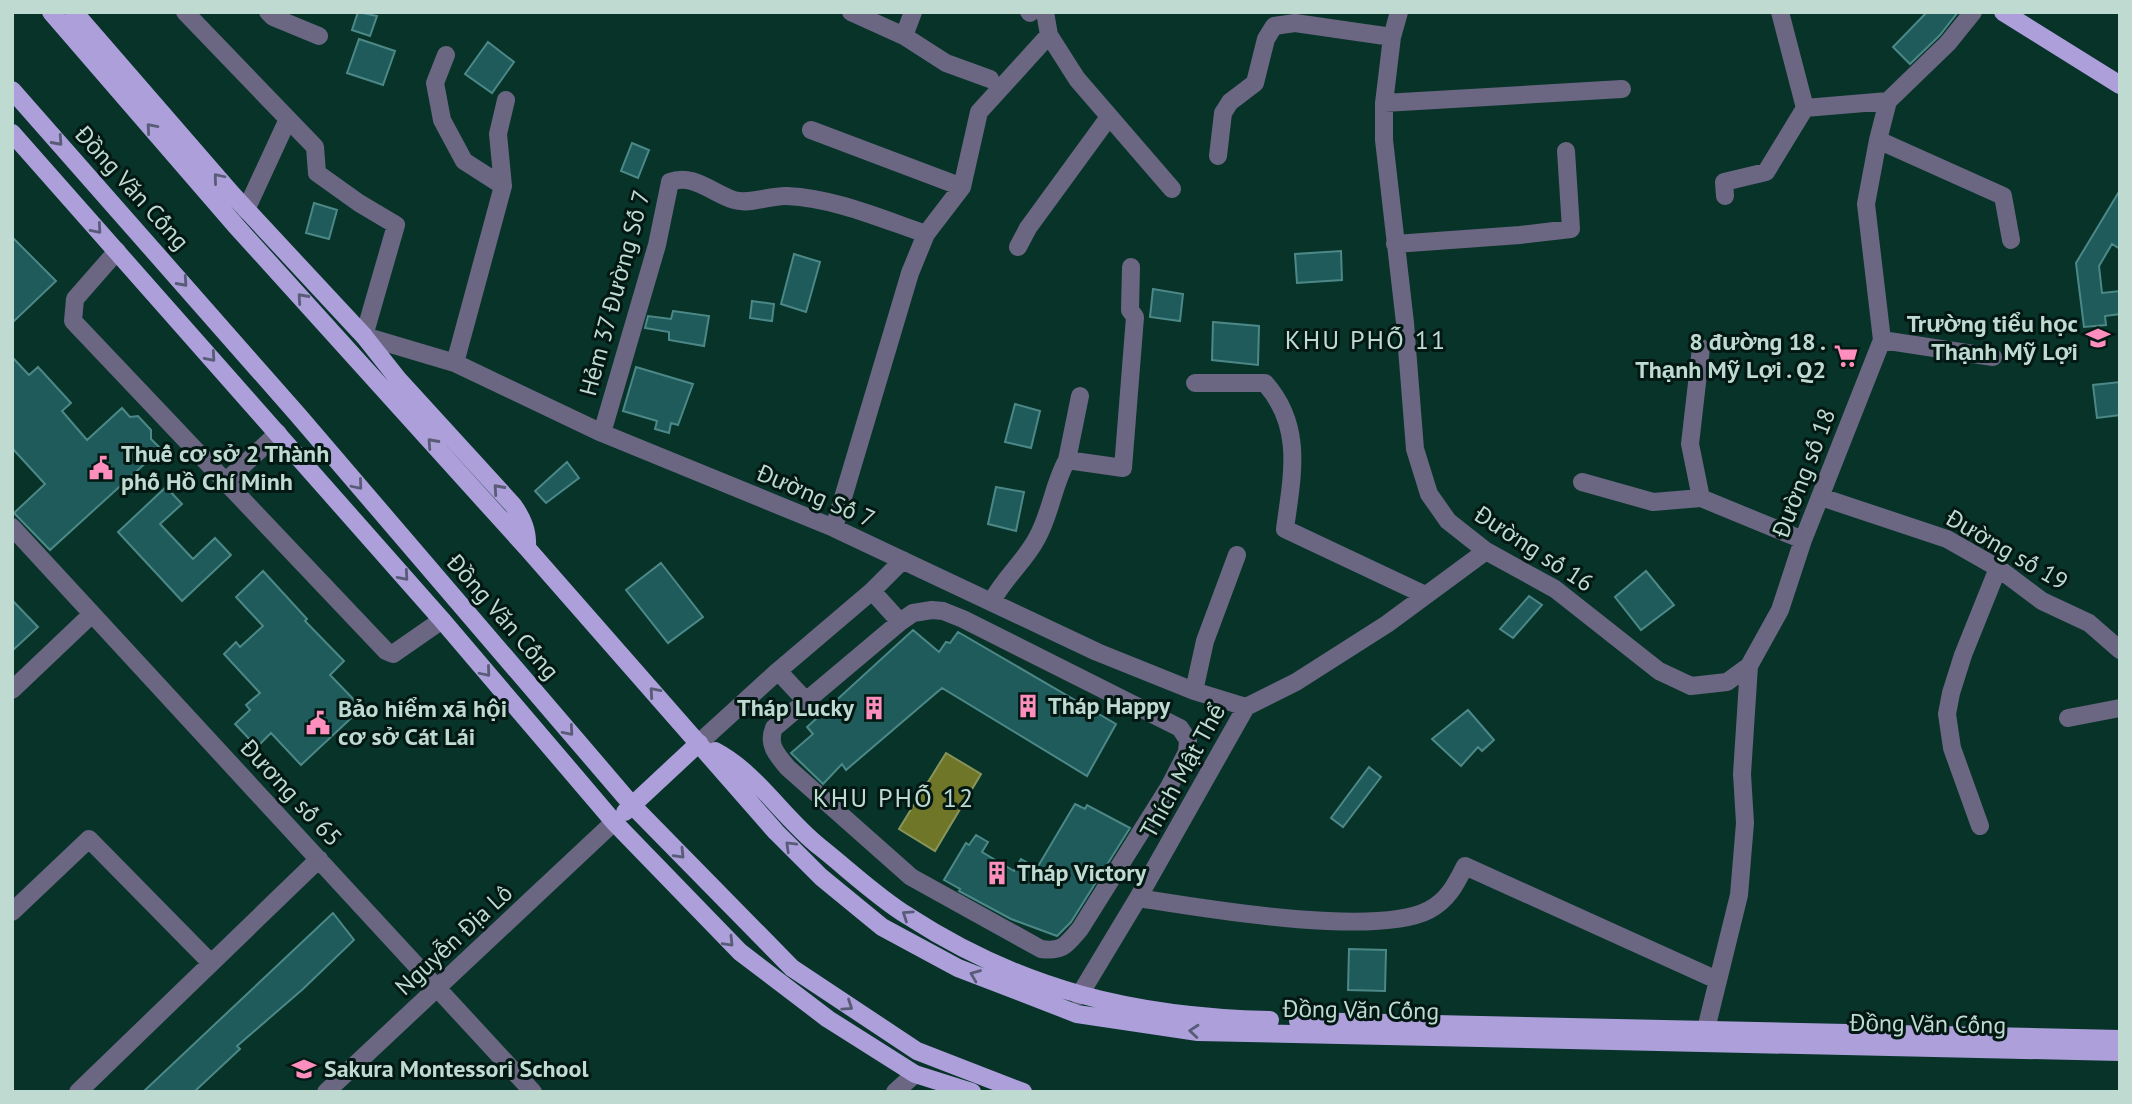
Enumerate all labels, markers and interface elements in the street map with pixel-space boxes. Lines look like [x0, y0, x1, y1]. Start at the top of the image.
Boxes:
street label: Đồng Văn Cống [68, 118, 196, 256]
one-way arrow [147, 123, 159, 136]
one-way arrow [49, 133, 62, 146]
one-way arrow [214, 173, 226, 186]
street label: Hẻm 37 Đường Số 7 [572, 187, 657, 399]
one-way arrow [89, 221, 101, 234]
one-way arrow [175, 274, 187, 287]
one-way arrow [297, 293, 310, 306]
place label: Trường tiểu học Thạnh Mỹ Lợi [1907, 308, 2078, 367]
district label: KHU PHỐ 11 [1285, 323, 1447, 356]
school or university icon: Trường tiểu học Thạnh Mỹ Lợi [2084, 324, 2112, 352]
place label: 8 đường 18 . Thạnh Mỹ Lợi . Q2 [1635, 326, 1826, 385]
supermarket icon: 8 đường 18 . Thạnh Mỹ Lợi . Q2 [1832, 342, 1860, 370]
one-way arrow [203, 349, 215, 362]
street label: Đường số 18 [1764, 404, 1842, 543]
place label: Thuế cơ sở 2 Thành phố Hồ Chí Minh [121, 438, 329, 497]
one-way arrow [428, 438, 440, 451]
public building icon: Thuế cơ sở 2 Thành phố Hồ Chí Minh [87, 454, 115, 482]
street label: Đường Số 7 [752, 456, 880, 534]
one-way arrow [350, 477, 362, 490]
one-way arrow [494, 484, 506, 497]
street label: Đường số 16 [1468, 498, 1600, 598]
street label: Đường số 19 [1940, 502, 2074, 597]
street label: Đồng Văn Cống [440, 547, 566, 686]
one-way arrow [396, 568, 408, 581]
one-way arrow [478, 663, 490, 676]
one-way arrow [650, 687, 662, 700]
place label: Tháp Happy [1048, 690, 1171, 721]
place label: Tháp Lucky [737, 692, 855, 723]
building icon: Tháp Happy [1014, 692, 1042, 720]
place label: Bảo hiểm xã hội cơ sở Cát Lái [338, 693, 507, 752]
building icon: Tháp Lucky [860, 694, 888, 722]
street label: Thích Mật Thể [1133, 698, 1232, 844]
public building icon: Bảo hiểm xã hội cơ sở Cát Lái [304, 709, 332, 737]
one-way arrow [561, 723, 573, 736]
street label: Đương số 65 [233, 732, 349, 853]
district label: KHU PHỐ 12 [813, 781, 975, 814]
one-way arrow [785, 842, 798, 855]
one-way arrow [672, 846, 685, 859]
place label: Tháp Victory [1017, 857, 1147, 888]
building icon: Tháp Victory [983, 859, 1011, 887]
street label: Nguyễn Địa Lô [388, 877, 519, 1002]
one-way arrow [902, 911, 915, 923]
one-way arrow [721, 933, 734, 946]
one-way arrow [970, 969, 983, 983]
street label: Đồng Văn Cống [1281, 993, 1440, 1026]
one-way arrow [841, 997, 854, 1010]
street label: Đồng Văn Cống [1848, 1007, 2007, 1040]
one-way arrow [1189, 1024, 1200, 1039]
place label: Sakura Montessori School [324, 1053, 589, 1084]
school or university icon: Sakura Montessori School [290, 1055, 318, 1083]

